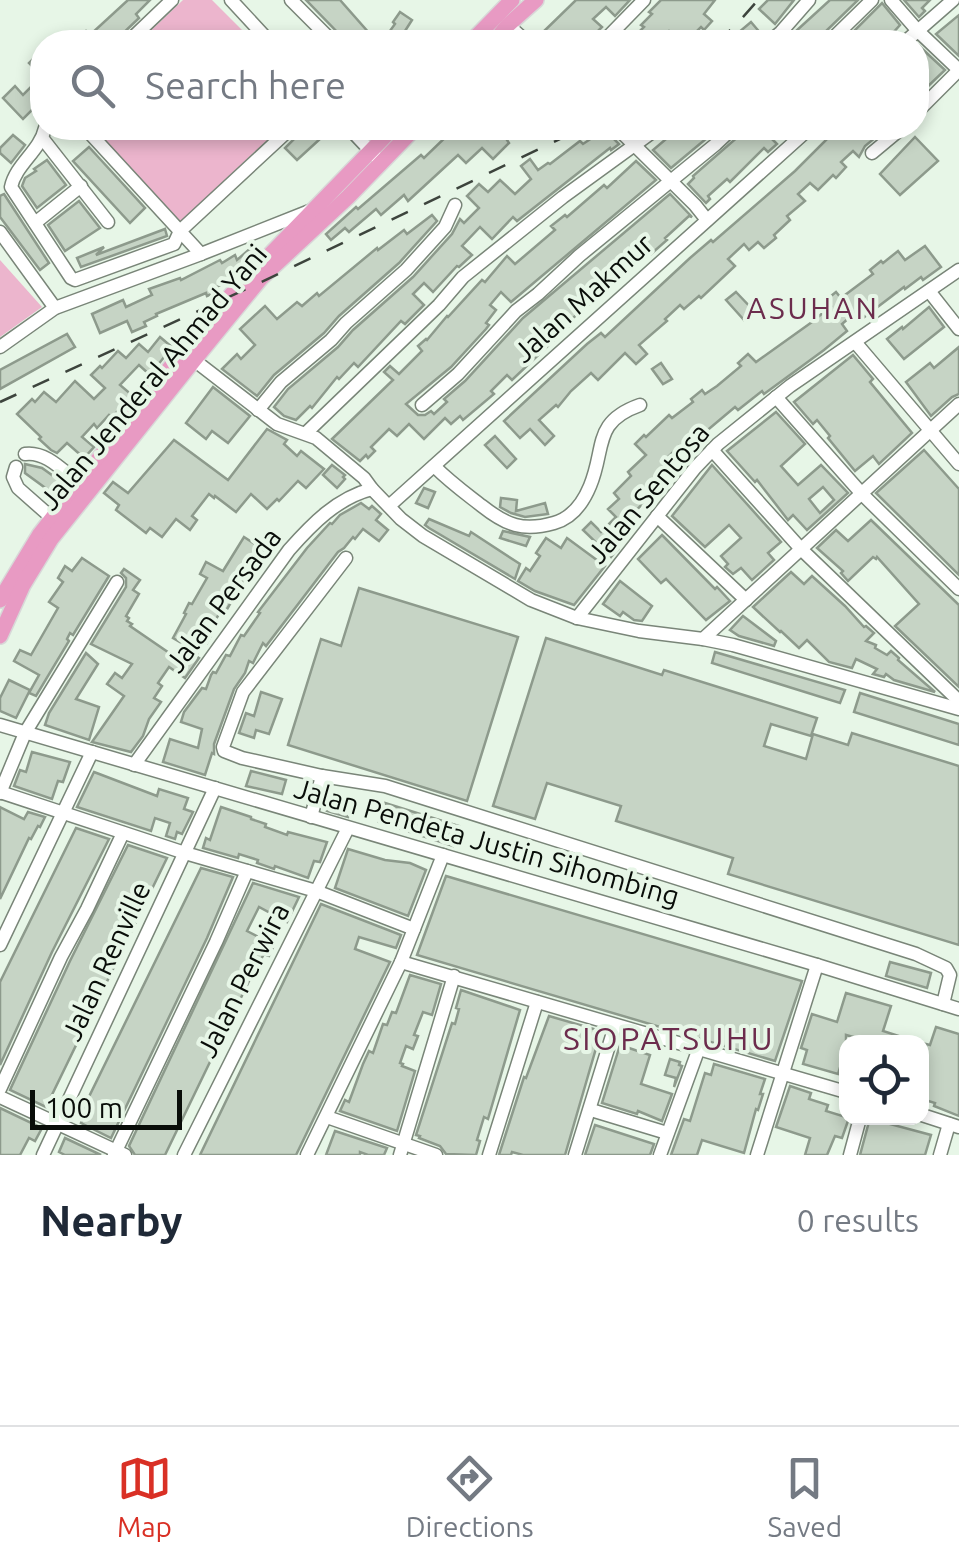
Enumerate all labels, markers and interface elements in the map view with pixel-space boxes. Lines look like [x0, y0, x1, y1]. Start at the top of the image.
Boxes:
search box [30, 30, 929, 140]
icon: search [65, 58, 120, 113]
text: Search here [145, 64, 346, 106]
street label: Jalan Makmur [507, 227, 659, 368]
street label: Jalan Jenderal Ahmad Yani [33, 238, 273, 515]
district label: ASUHAN [746, 291, 880, 325]
street label: Jalan Sentosa [580, 417, 715, 569]
street label: Jalan Persada [158, 522, 287, 678]
street label: Jalan Pendeta Justin Sihombing [291, 772, 683, 911]
street label: Jalan Renville [55, 876, 156, 1045]
street label: Jalan Perwira [190, 898, 295, 1062]
district label: SIOPATSUHU [563, 1020, 775, 1056]
map controls [839, 1035, 929, 1125]
button: locate [839, 1035, 929, 1125]
scale bar [30, 1085, 182, 1130]
text: 100 m [45, 1092, 123, 1123]
text: Nearby [40, 1197, 183, 1244]
text: 0 results [797, 1202, 919, 1238]
tab: Map [117, 1451, 172, 1542]
tab: Directions [406, 1451, 534, 1542]
tab: Saved [768, 1451, 842, 1542]

